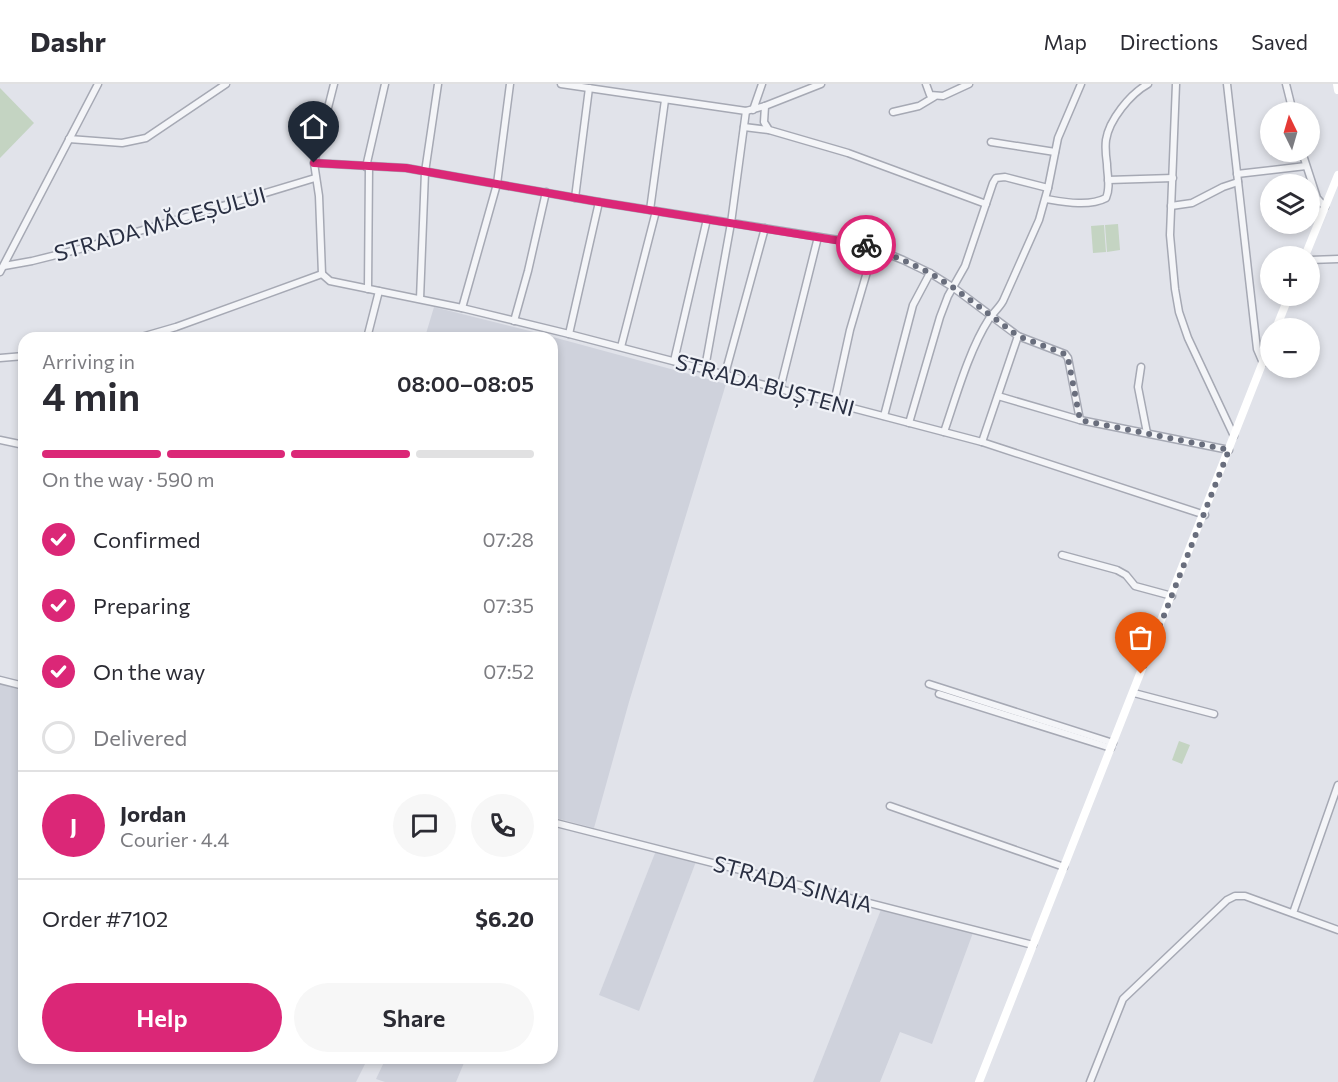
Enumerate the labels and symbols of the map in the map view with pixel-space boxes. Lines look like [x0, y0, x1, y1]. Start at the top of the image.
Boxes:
pin [288, 101, 339, 163]
north arrow [1260, 102, 1320, 162]
street label: STRADA MĂCEȘULUI [51, 180, 269, 268]
courier [836, 215, 896, 275]
street label: STRADA BUȘTENI [672, 348, 858, 422]
pin [1115, 612, 1166, 674]
street label: STRADA SINAIA [711, 849, 876, 918]

